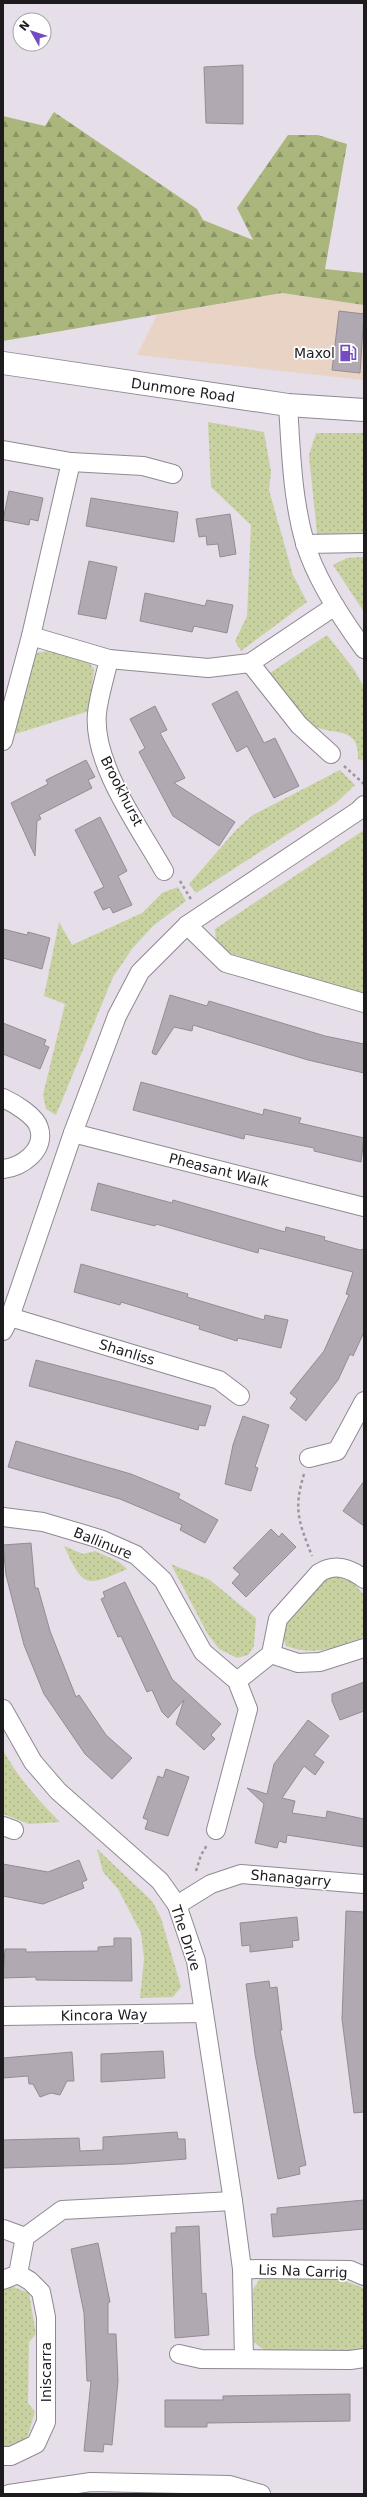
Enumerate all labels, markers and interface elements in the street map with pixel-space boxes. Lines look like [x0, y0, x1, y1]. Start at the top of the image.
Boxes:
north arrow [12, 12, 52, 52]
text: N [17, 18, 33, 34]
fuel station icon: Maxol [338, 343, 358, 363]
place label: Maxol [294, 345, 335, 361]
street label: Dunmore Road [130, 375, 236, 405]
street label: Brookhurst [97, 753, 147, 829]
street label: Pheasant Walk [167, 1150, 272, 1190]
street label: Shanliss [97, 1336, 157, 1368]
street label: Ballinure [71, 1524, 135, 1562]
street label: Shanagarry [250, 1867, 332, 1889]
street label: The Drive [168, 1902, 204, 1973]
street label: Kincora Way [60, 2006, 148, 2024]
street label: Lis Na Carrig [258, 2261, 348, 2281]
street label: Iniscarra [38, 2342, 54, 2402]

